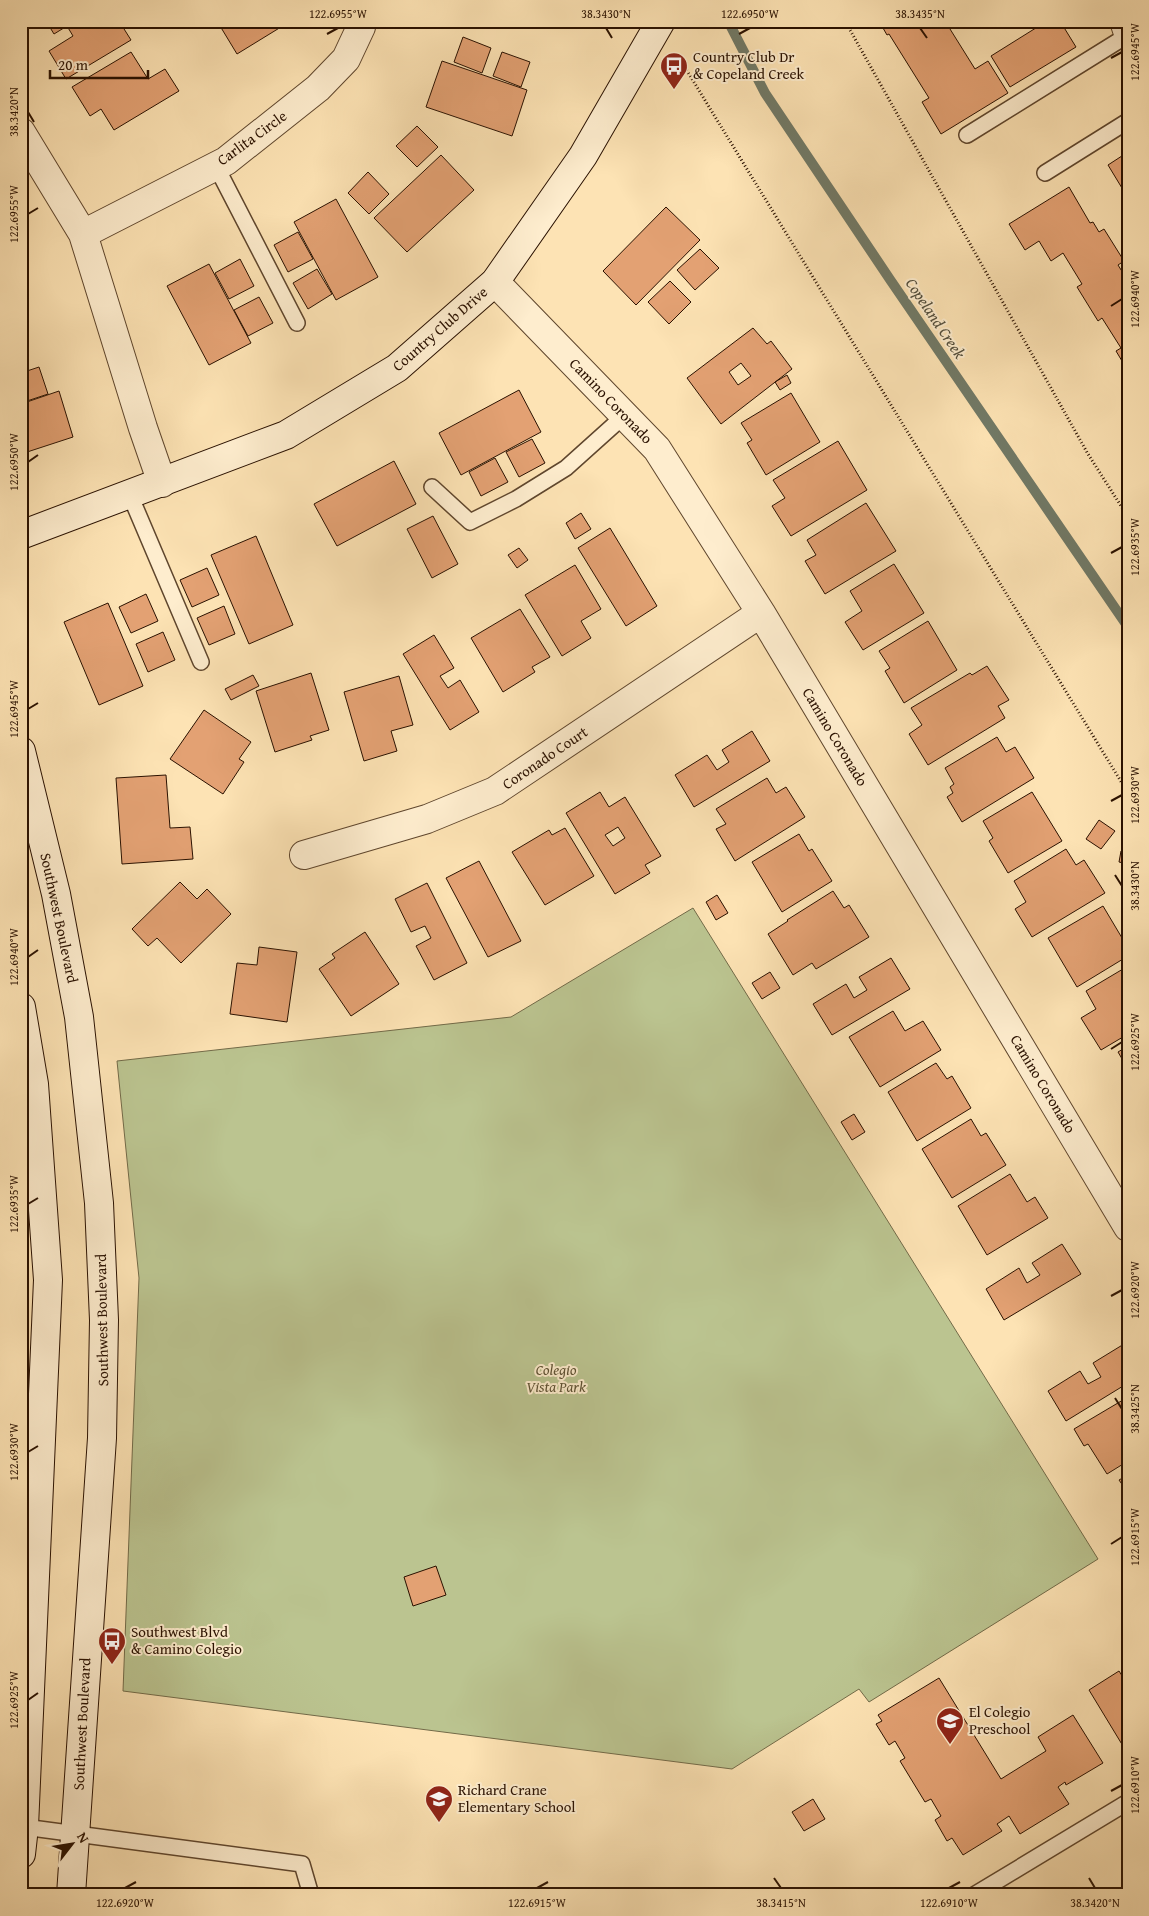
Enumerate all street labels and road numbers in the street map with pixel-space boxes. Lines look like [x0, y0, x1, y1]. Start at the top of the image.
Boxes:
street label: Carlita Circle [213, 105, 291, 170]
street label: Country Club Drive [388, 281, 492, 376]
street label: Camino Coronado [565, 353, 658, 448]
street label: Camino Coronado [798, 683, 873, 790]
street label: Coronado Court [498, 721, 592, 794]
street label: Southwest Boulevard [35, 851, 84, 985]
street label: Camino Coronado [1006, 1030, 1081, 1137]
street label: Southwest Boulevard [90, 1254, 113, 1386]
street label: Southwest Boulevard [68, 1657, 95, 1791]

